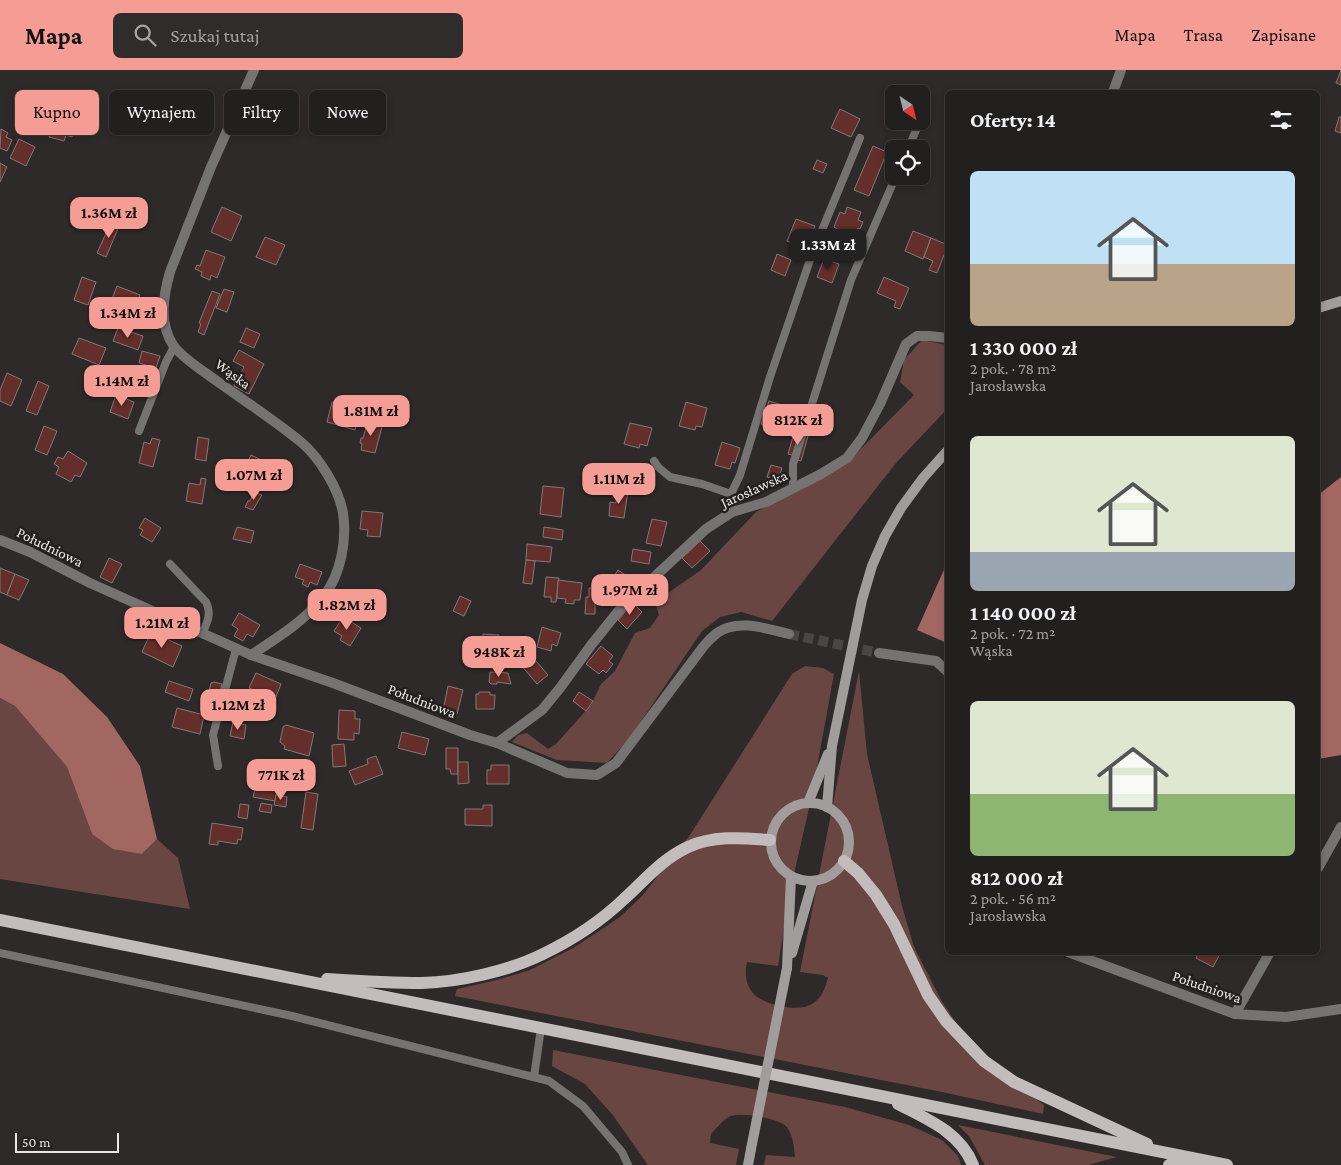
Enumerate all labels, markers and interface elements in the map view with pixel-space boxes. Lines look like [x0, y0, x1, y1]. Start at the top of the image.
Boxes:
search box [113, 13, 463, 58]
icon: search [131, 21, 159, 49]
text: Mapa [25, 22, 83, 49]
text: Szukaj tutaj [171, 25, 259, 46]
text: Mapa [1115, 25, 1156, 45]
text: Trasa [1184, 25, 1223, 45]
text: Zapisane [1251, 25, 1316, 45]
north arrow [885, 85, 930, 130]
map controls [885, 85, 930, 185]
chip: Kupno [15, 90, 99, 135]
chip: Wynajem [109, 90, 214, 135]
chip: Filtry [224, 90, 299, 135]
chip: Nowe [309, 90, 386, 135]
icon: filters [1267, 106, 1295, 134]
text: Oferty: 14 [970, 108, 1056, 132]
button: locate [885, 140, 930, 185]
pin: 1.36M zł [57, 196, 161, 239]
text: 1.36M zł [81, 204, 137, 221]
icon: home [1088, 204, 1178, 294]
pin: 1.33M zł [776, 228, 880, 271]
text: 1.33M zł [801, 236, 855, 253]
pin: 1.34M zł [76, 296, 180, 339]
text: 1.34M zł [100, 304, 156, 321]
text: 1 330 000 zł [970, 336, 1077, 360]
street label: Wąska [212, 356, 254, 393]
text: 2 pok. · 78 m² [970, 360, 1056, 377]
pin: 1.14M zł [70, 364, 174, 407]
text: 1.14M zł [95, 372, 149, 389]
text: Jarosławska [970, 377, 1046, 394]
pin: 1.81M zł [319, 394, 423, 437]
text: 1.81M zł [344, 402, 398, 419]
pin: 812K zł [752, 404, 844, 446]
text: 812K zł [774, 411, 822, 428]
pin: 1.07M zł [202, 458, 306, 501]
pin: 1.11M zł [567, 462, 671, 505]
text: 1.07M zł [226, 466, 282, 483]
street label: Jarosławska [716, 467, 790, 513]
icon: home [1088, 469, 1178, 559]
text: 1.11M zł [593, 470, 645, 487]
street label: Południowa [14, 524, 86, 570]
pin: 1.97M zł [578, 574, 682, 616]
text: 1.97M zł [602, 581, 658, 598]
pin: 1.82M zł [295, 588, 399, 631]
text: 1.82M zł [319, 596, 375, 613]
text: 1 140 000 zł [970, 601, 1076, 625]
pin: 1.21M zł [110, 606, 214, 649]
text: 1.21M zł [135, 614, 189, 631]
text: 2 pok. · 72 m² [970, 625, 1055, 642]
pin: 948K zł [453, 636, 545, 678]
text: Wąska [970, 642, 1013, 659]
text: 948K zł [473, 643, 525, 660]
street label: Południowa [386, 681, 458, 721]
pin: 1.12M zł [186, 688, 290, 731]
text: 1.12M zł [211, 696, 265, 713]
icon: home [1088, 734, 1178, 824]
pin: 771K zł [235, 758, 327, 801]
text: 771K zł [258, 766, 304, 783]
text: 812 000 zł [970, 866, 1063, 890]
text: 2 pok. · 56 m² [970, 890, 1056, 907]
text: Jarosławska [970, 907, 1046, 924]
street label: Południowa [1170, 968, 1244, 1006]
scale bar [15, 1130, 119, 1153]
text: 50 m [22, 1134, 50, 1150]

